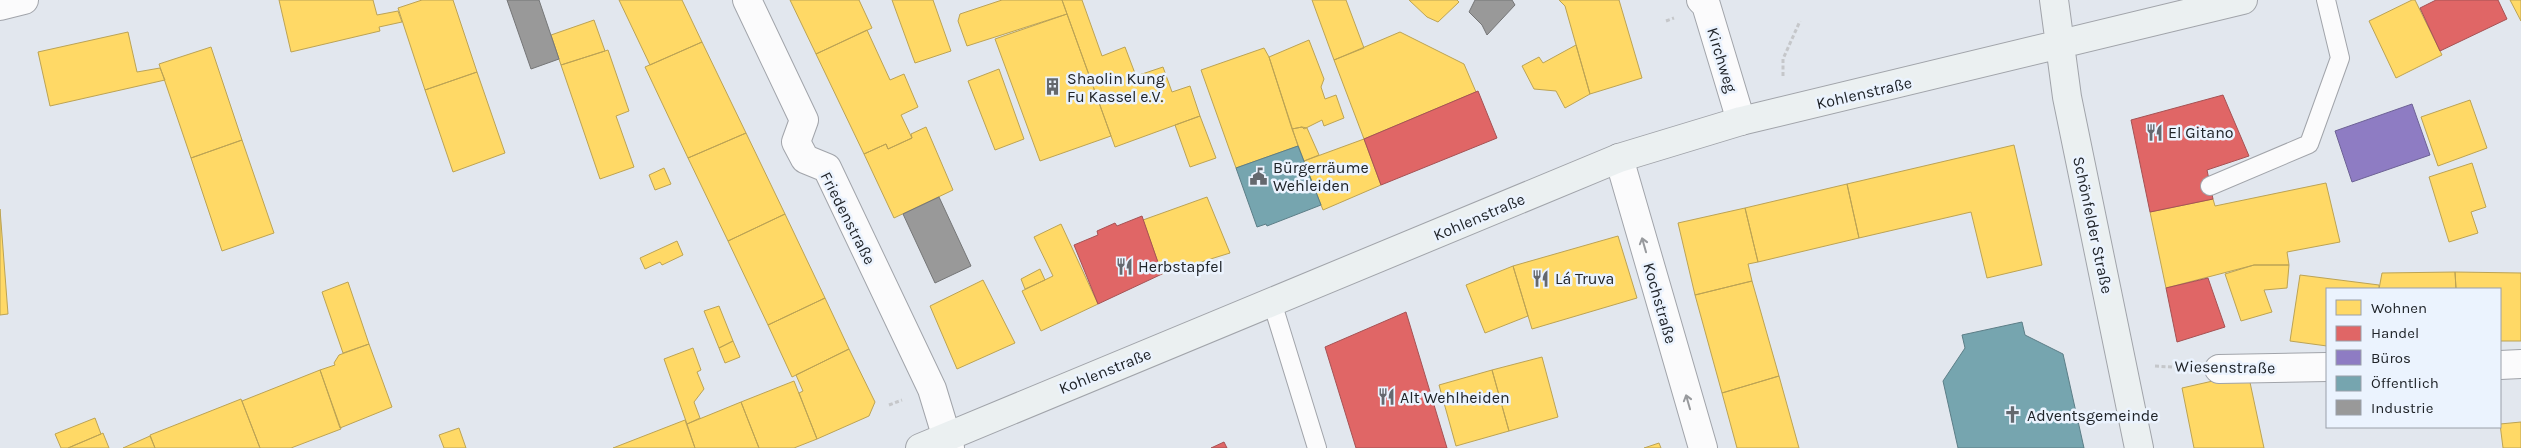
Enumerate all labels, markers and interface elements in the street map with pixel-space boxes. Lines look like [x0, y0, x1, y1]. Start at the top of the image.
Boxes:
street label: Kirchweg [1703, 25, 1741, 95]
place label: Shaolin Kung Fu Kassel e.V. [1067, 69, 1165, 106]
street label: Kohlenstraße [1814, 73, 1914, 113]
building icon: Shaolin Kung Fu Kassel e.V. [1043, 77, 1063, 97]
restaurant icon: El Gitano [2144, 122, 2164, 142]
place label: El Gitano [2168, 123, 2234, 142]
street label: Schönfelder Straße [2069, 155, 2117, 295]
place label: Bürgerräume Wehleiden [1273, 158, 1369, 195]
public building icon: Bürgerräume Wehleiden [1249, 166, 1269, 186]
street label: Friedenstraße [816, 168, 880, 268]
street label: Kohlenstraße [1430, 189, 1528, 245]
one-way arrow [1639, 238, 1648, 254]
restaurant icon: Herbstapfel [1114, 256, 1134, 276]
place label: Herbstapfel [1138, 257, 1223, 276]
street label: Kochstraße [1639, 260, 1681, 346]
restaurant icon: Lá Truva [1531, 268, 1551, 288]
place label: Lá Truva [1555, 269, 1614, 288]
legend [2326, 288, 2501, 428]
text: Wohnen [2371, 299, 2427, 317]
text: Handel [2371, 324, 2419, 342]
street label: Kohlenstraße [1056, 344, 1154, 398]
text: Büros [2371, 349, 2411, 367]
street label: Wiesenstraße [2175, 357, 2275, 377]
text: Öffentlich [2371, 374, 2439, 392]
restaurant icon: Alt Wehlheiden [1376, 387, 1396, 407]
place label: Alt Wehlheiden [1400, 388, 1510, 407]
one-way arrow [1682, 394, 1692, 410]
text: Industrie [2371, 399, 2433, 417]
church icon: Adventsgemeinde [2003, 405, 2023, 425]
place label: Adventsgemeinde [2027, 406, 2159, 425]

